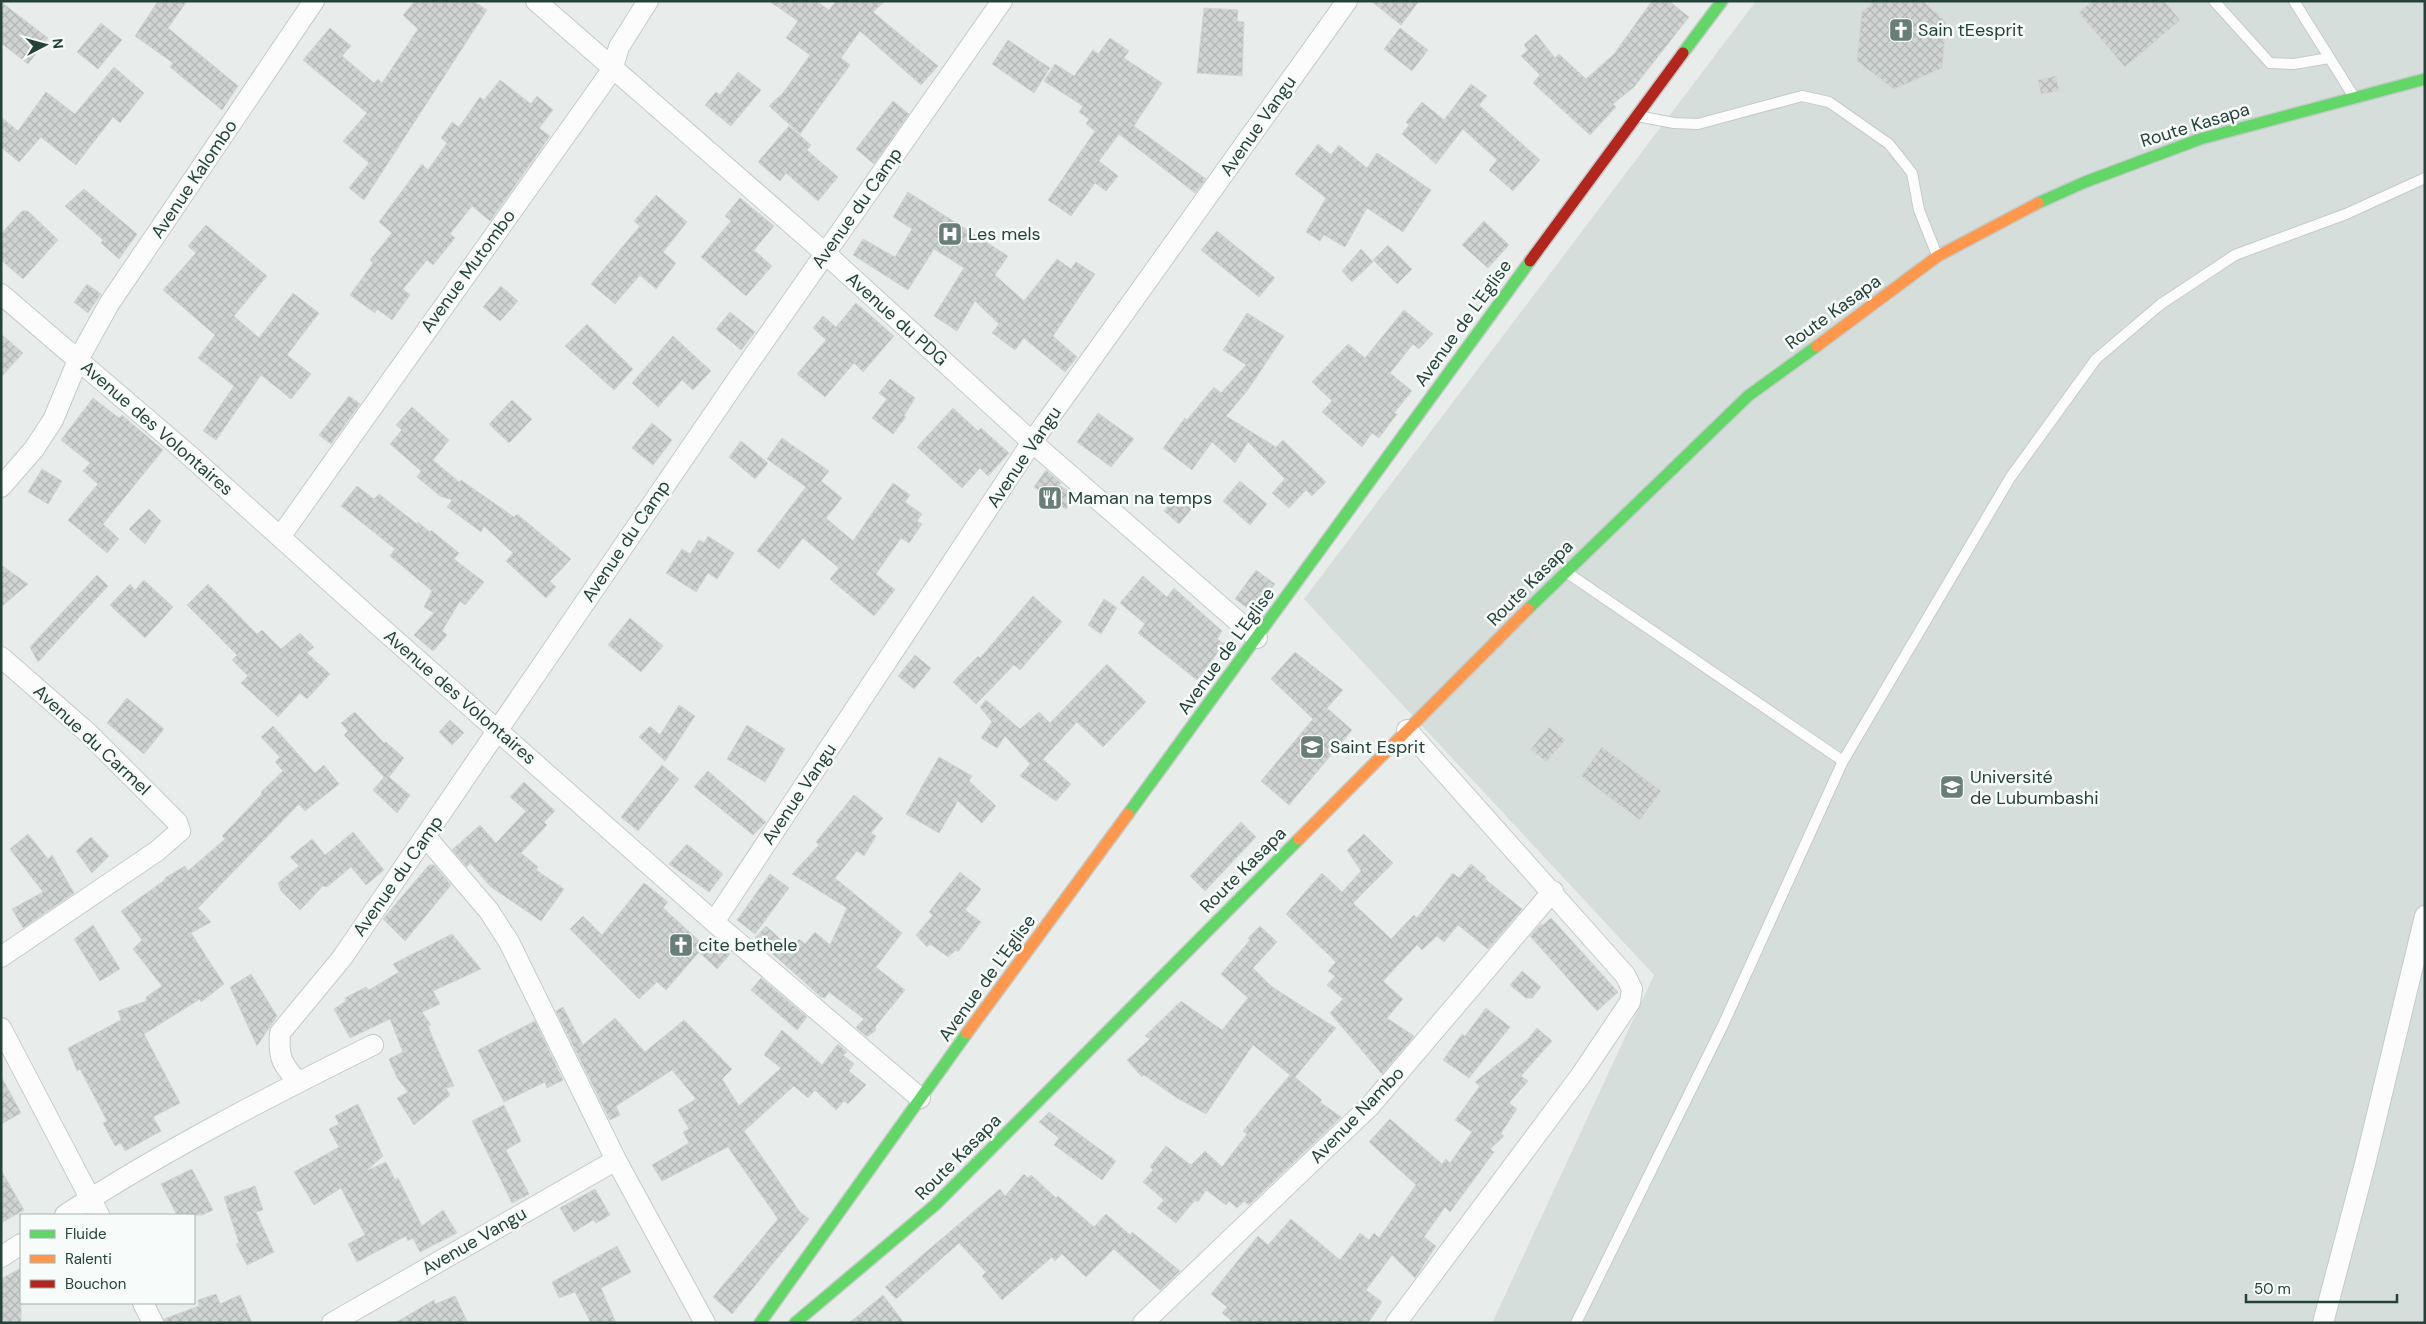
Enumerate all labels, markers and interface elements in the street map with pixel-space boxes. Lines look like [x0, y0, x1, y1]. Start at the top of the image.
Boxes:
church icon: Sain tEesprit [1888, 17, 1914, 43]
place label: Sain tEesprit [1918, 18, 2023, 42]
north arrow [20, 20, 70, 70]
text: N [48, 38, 67, 50]
street label: Avenue Vangu [1214, 71, 1302, 181]
street label: Route Kasapa [2138, 97, 2252, 153]
street label: Avenue Kalombo [145, 115, 243, 243]
street label: Avenue du Camp [806, 143, 908, 273]
street label: Avenue Mutombo [415, 205, 521, 337]
hospital icon: Les mels [937, 221, 963, 247]
place label: Les mels [968, 222, 1040, 246]
street label: Avenue de L'Eglise [1409, 255, 1517, 391]
street label: Avenue du PDG [841, 267, 953, 371]
street label: Route Kasapa [1780, 269, 1886, 355]
street label: Avenue des Volontaires [76, 355, 238, 501]
street label: Avenue Vangu [981, 402, 1067, 512]
street label: Avenue du Camp [576, 475, 676, 607]
restaurant icon: Maman na temps [1037, 485, 1063, 511]
place label: Maman na temps [1068, 486, 1212, 510]
street label: Route Kasapa [1482, 535, 1578, 631]
street label: Avenue de L'Eglise [1172, 583, 1280, 719]
street label: Avenue des Volontaires [379, 624, 541, 770]
street label: Avenue du Carmel [28, 679, 156, 801]
school or university icon: Saint Esprit [1299, 734, 1325, 760]
place label: Saint Esprit [1330, 735, 1425, 759]
street label: Avenue Vangu [756, 739, 842, 849]
place label: Université de Lubumbashi [1970, 765, 2098, 810]
school or university icon: Université de Lubumbashi [1939, 774, 1965, 800]
street label: Avenue du Camp [347, 811, 449, 941]
street label: Route Kasapa [1195, 822, 1291, 918]
street label: Avenue de L'Eglise [933, 910, 1041, 1046]
church icon: cite bethele [668, 932, 694, 958]
place label: cite bethele [698, 933, 798, 957]
street label: Avenue Nambo [1305, 1061, 1409, 1169]
street label: Route Kasapa [910, 1109, 1006, 1205]
street label: Avenue Vangu [417, 1201, 531, 1281]
legend [20, 1214, 195, 1304]
text: Fluide [65, 1224, 107, 1244]
text: Ralenti [65, 1249, 112, 1269]
scale bar [2246, 1272, 2397, 1304]
text: Bouchon [65, 1274, 126, 1294]
text: 50 m [2254, 1279, 2291, 1299]

